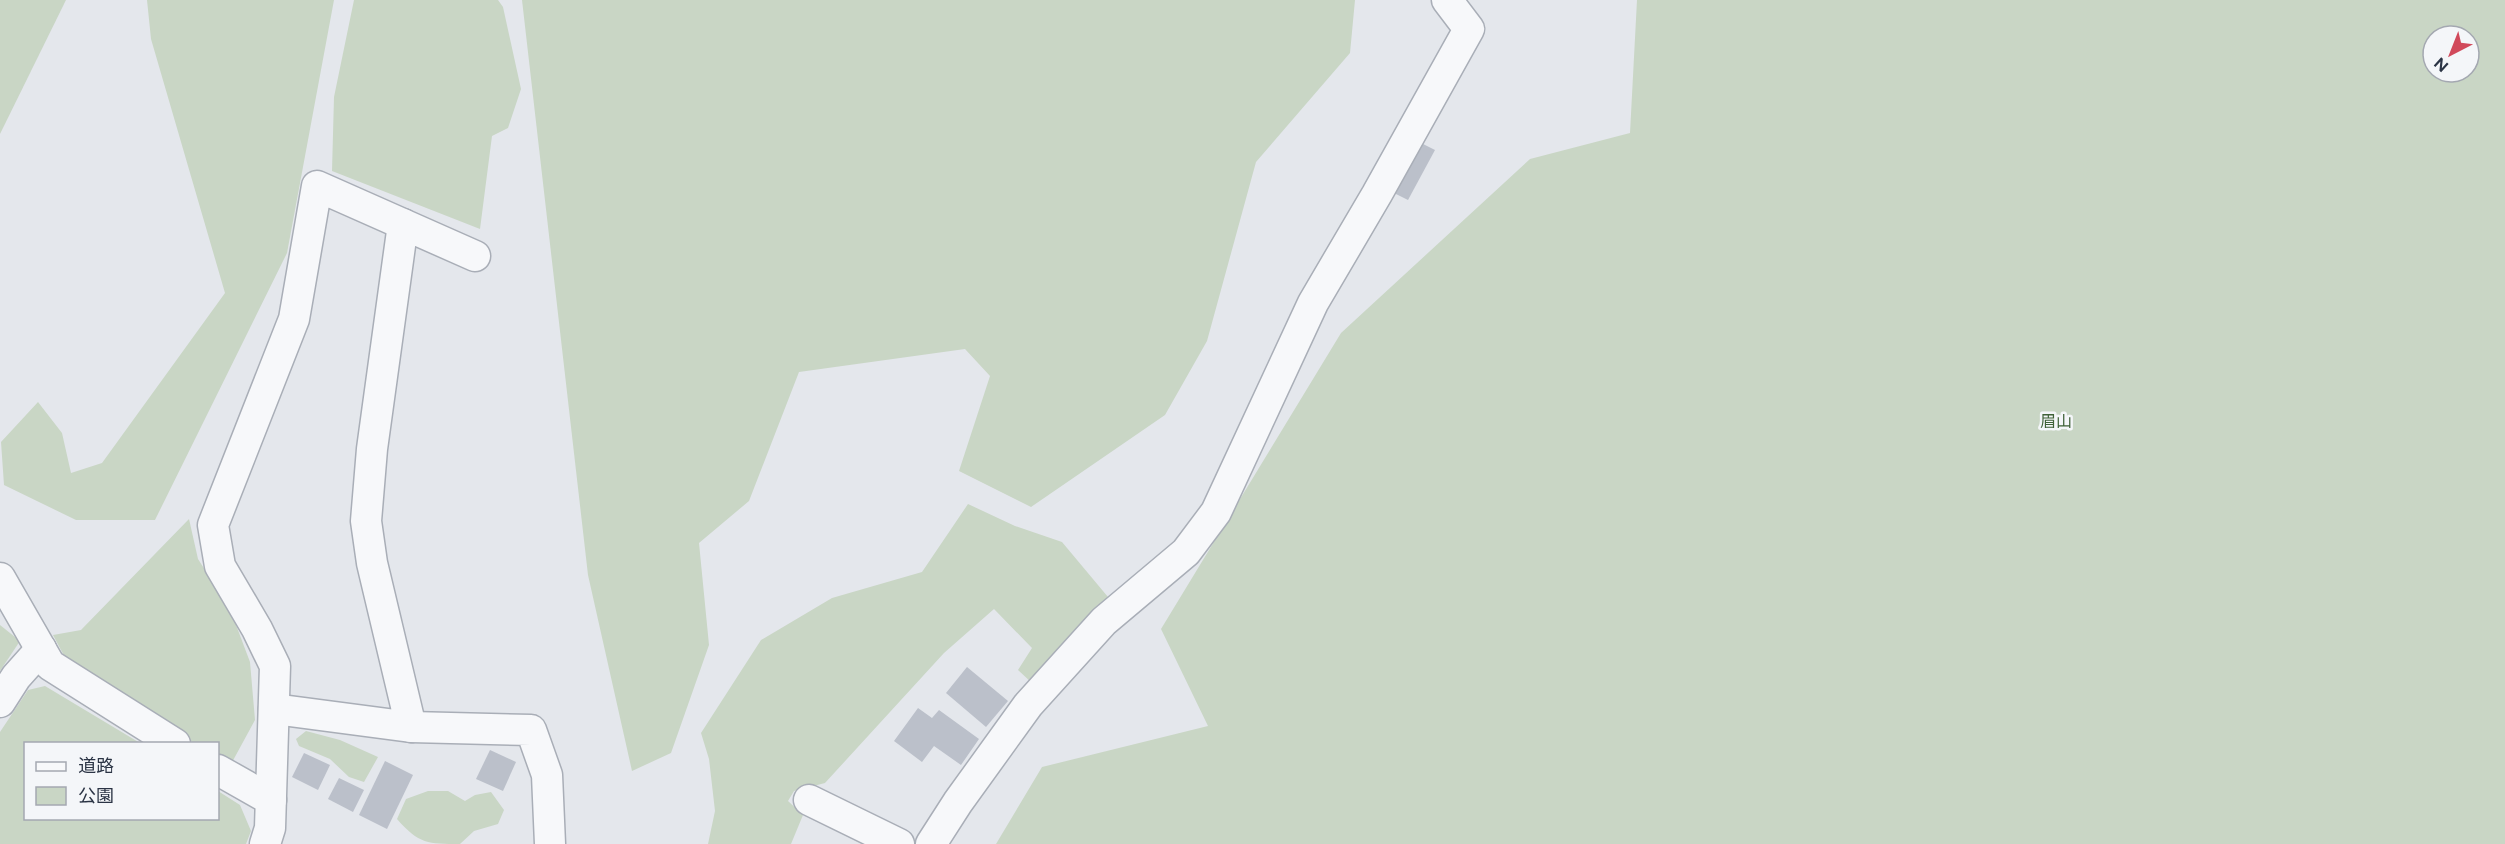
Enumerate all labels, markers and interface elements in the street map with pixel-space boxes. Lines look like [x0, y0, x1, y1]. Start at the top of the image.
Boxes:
north arrow [2421, 24, 2481, 84]
text: N [2430, 54, 2452, 76]
park label: 眉山 [2040, 412, 2072, 431]
legend [24, 742, 219, 820]
text: 道路 [78, 755, 114, 777]
text: 公園 [78, 785, 114, 807]

